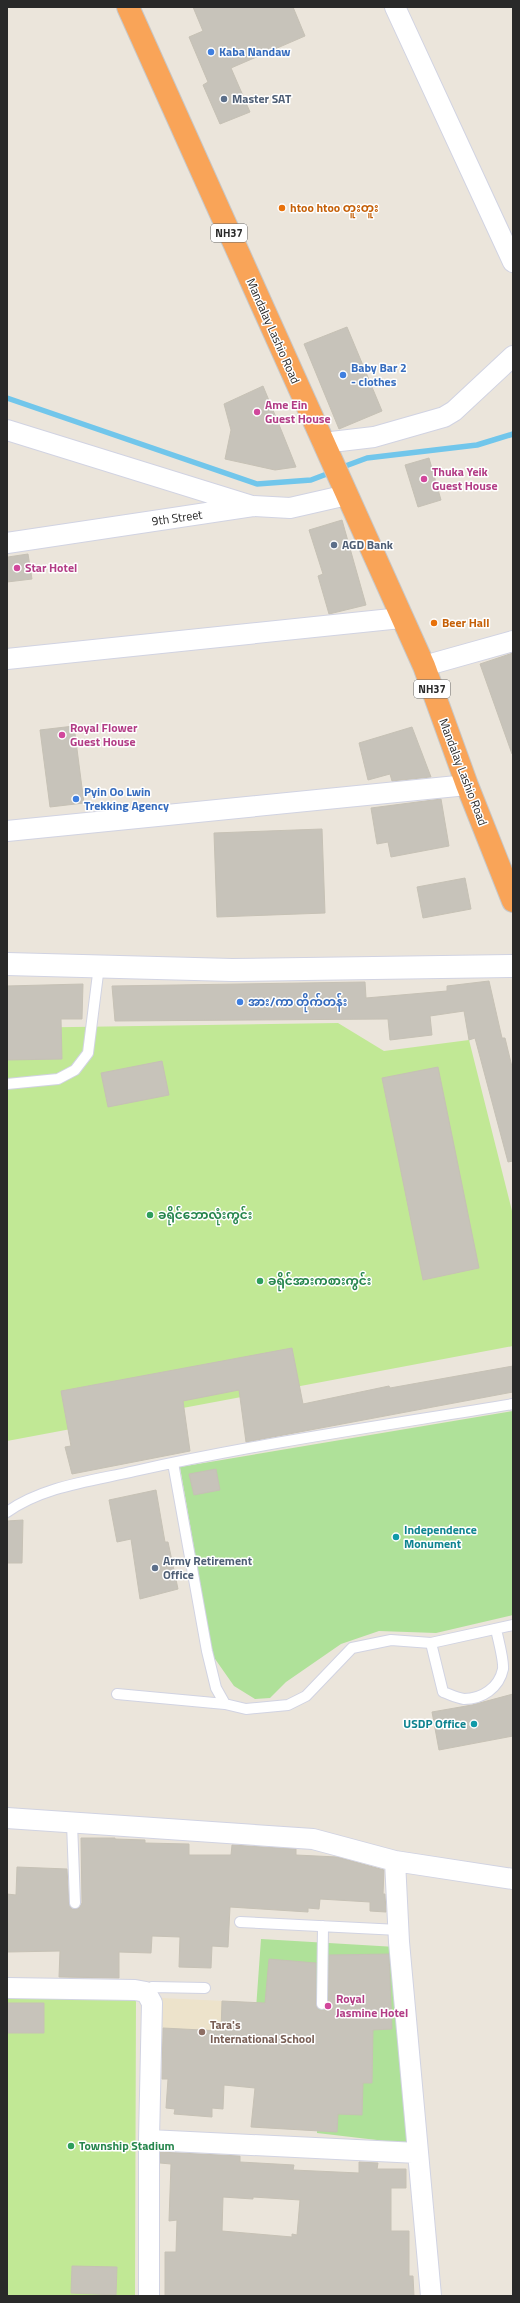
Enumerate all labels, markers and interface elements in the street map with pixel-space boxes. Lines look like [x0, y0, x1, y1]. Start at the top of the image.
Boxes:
place label: Kaba Nandaw [219, 42, 291, 61]
marker: Kaba Nandaw [206, 47, 216, 57]
place label: Master SAT [232, 89, 292, 108]
marker: Master SAT [219, 94, 229, 104]
place label: htoo htoo တူးတူး [290, 198, 379, 219]
marker: htoo htoo တူးတူး [277, 203, 287, 213]
road number: NH37 [211, 224, 247, 242]
street label: Mandalay Lashio Road [242, 275, 305, 386]
place label: Baby Bar 2 - clothes [351, 358, 407, 391]
marker: Baby Bar 2 - clothes [338, 370, 348, 380]
place label: Ame Ein Guest House [265, 395, 331, 428]
marker: Ame Ein Guest House [252, 407, 262, 417]
place label: Thuka Yeik Guest House [432, 462, 498, 495]
marker: Thuka Yeik Guest House [419, 474, 429, 484]
street label: 9th Street [150, 504, 204, 530]
place label: AGD Bank [342, 535, 394, 554]
marker: AGD Bank [329, 540, 339, 550]
place label: Star Hotel [25, 558, 77, 577]
marker: Star Hotel [12, 563, 22, 573]
place label: Beer Hall [442, 613, 489, 632]
marker: Beer Hall [429, 618, 439, 628]
road number: NH37 [414, 680, 450, 698]
street label: Mandalay Lashio Road [434, 715, 493, 828]
place label: Royal Flower Guest House [70, 718, 138, 751]
marker: Royal Flower Guest House [57, 730, 67, 740]
place label: Pyin Oo Lwin Trekking Agency [84, 782, 169, 815]
marker: Pyin Oo Lwin Trekking Agency [71, 794, 81, 804]
place label: အား/ကာ တိုက်တန်း [248, 992, 347, 1013]
marker: အား/ကာ တိုက်တန်း [235, 997, 245, 1007]
place label: ခရိုင်ဘောလုံးကွင်း [158, 1205, 252, 1226]
marker: ခရိုင်ဘောလုံးကွင်း [145, 1210, 155, 1220]
place label: ခရိုင်အားကစားကွင်း [268, 1271, 371, 1292]
marker: ခရိုင်အားကစားကွင်း [255, 1276, 265, 1286]
place label: Independence Monument [404, 1520, 477, 1553]
marker: Independence Monument [391, 1532, 401, 1542]
place label: Army Retirement Office [163, 1551, 253, 1584]
marker: Army Retirement Office [150, 1563, 160, 1573]
place label: USDP Office [403, 1714, 466, 1733]
marker: USDP Office [469, 1719, 479, 1729]
place label: Royal Jasmine Hotel [336, 1989, 408, 2022]
marker: Royal Jasmine Hotel [323, 2001, 333, 2011]
place label: Tara's International School [210, 2015, 315, 2048]
marker: Tara's International School [197, 2027, 207, 2037]
place label: Township Stadium [79, 2136, 175, 2155]
marker: Township Stadium [66, 2141, 76, 2151]

